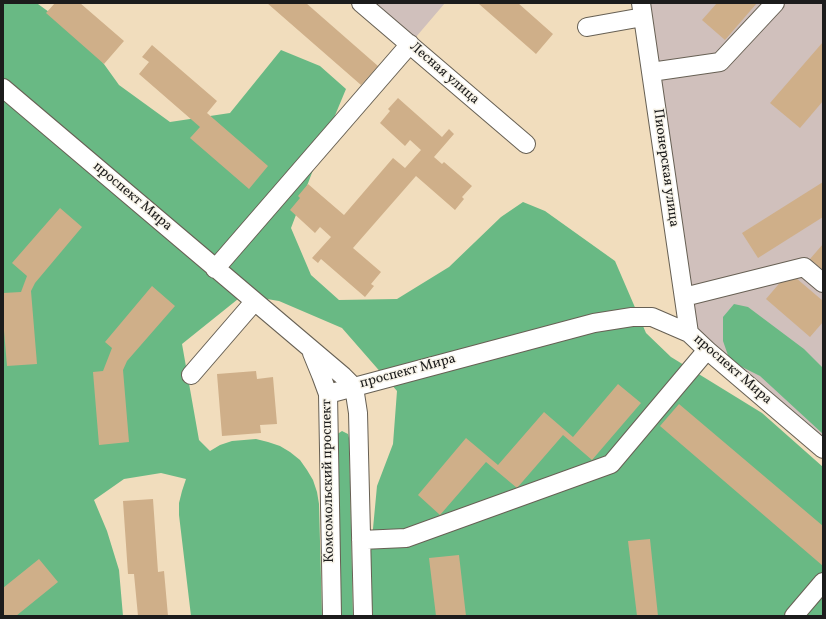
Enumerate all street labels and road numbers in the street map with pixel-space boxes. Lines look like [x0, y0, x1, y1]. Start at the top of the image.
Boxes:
street label: Лесная улица [406, 39, 482, 109]
street label: Пионерская улица [648, 108, 682, 228]
street label: проспект Мира [89, 159, 175, 235]
street label: проспект Мира [689, 331, 775, 409]
street label: проспект Мира [358, 351, 458, 393]
street label: Комсомольский проспект [319, 399, 339, 563]

